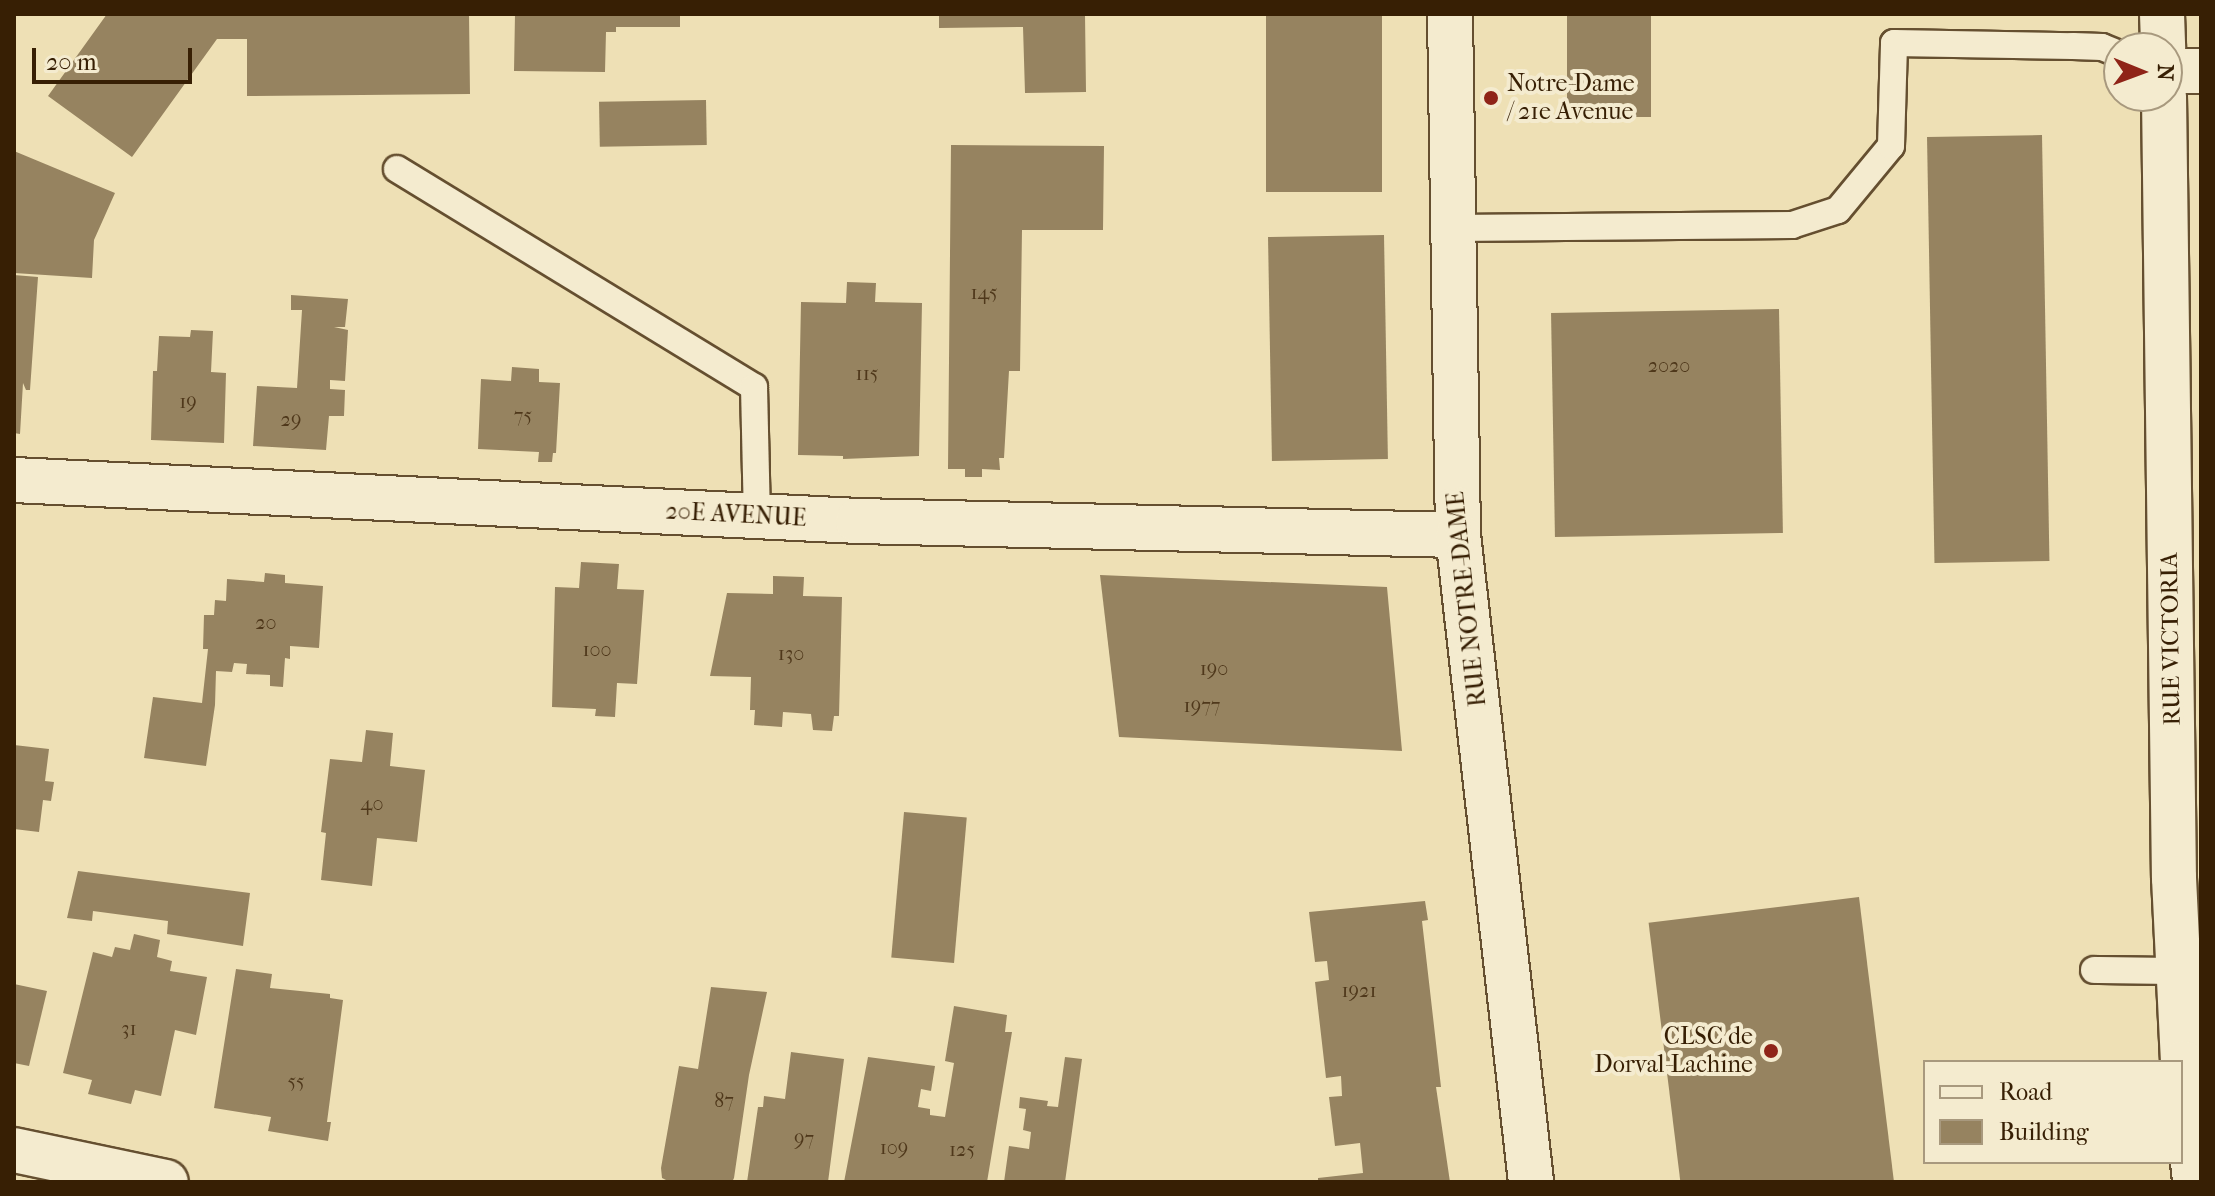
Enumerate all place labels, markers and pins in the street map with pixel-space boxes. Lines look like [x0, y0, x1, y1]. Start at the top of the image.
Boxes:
place label: Notre-Dame / 21e Avenue [1507, 70, 1635, 126]
marker: Notre-Dame / 21e Avenue [1482, 89, 1500, 107]
place label: CLSC de Dorval-Lachine [1594, 1023, 1753, 1079]
marker: CLSC de Dorval-Lachine [1760, 1040, 1782, 1062]

